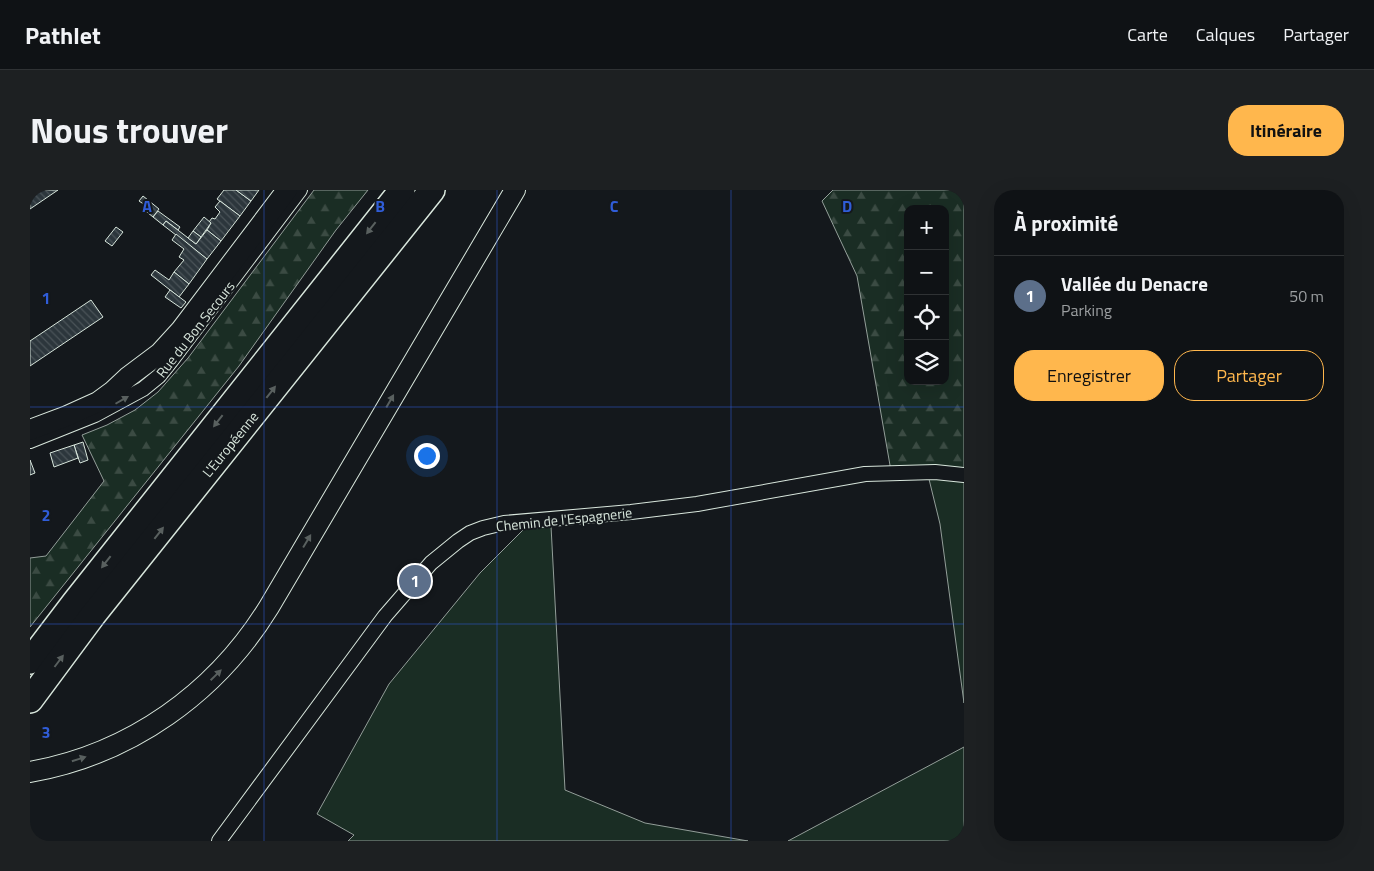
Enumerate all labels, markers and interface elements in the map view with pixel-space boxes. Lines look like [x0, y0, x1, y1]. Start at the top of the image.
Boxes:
text: Pathlet [25, 17, 101, 53]
text: Carte [1127, 21, 1168, 48]
text: Calques [1196, 21, 1255, 48]
text: Partager [1283, 21, 1349, 48]
text: Nous trouver [30, 103, 228, 157]
button: Itinéraire [1228, 105, 1344, 156]
text: A [142, 194, 152, 218]
text: B [375, 194, 385, 218]
text: C [610, 194, 619, 218]
text: D [842, 194, 852, 218]
map controls [904, 205, 949, 385]
button: + [904, 205, 949, 250]
text: À proximité [1014, 207, 1118, 239]
one-way arrow [366, 221, 377, 234]
button: − [904, 250, 949, 295]
text: Vallée du Denacre [1061, 269, 1208, 298]
street label: Rue du Bon Secours [151, 276, 239, 382]
text: 1 [1026, 284, 1034, 308]
text: 50 m [1289, 284, 1324, 308]
text: 1 [42, 286, 50, 310]
button: locate [904, 295, 949, 340]
text: Parking [1061, 298, 1112, 322]
button: layers [904, 340, 949, 385]
button: Enregistrer [1014, 350, 1164, 401]
button: Partager [1174, 350, 1324, 401]
one-way arrow [266, 385, 276, 399]
one-way arrow [116, 395, 129, 404]
one-way arrow [386, 395, 395, 408]
street label: L'Européenne [197, 407, 263, 481]
one-way arrow [213, 414, 224, 427]
your location [414, 443, 440, 469]
street label: Chemin de l'Espagnerie [495, 501, 633, 537]
text: 2 [42, 503, 50, 527]
one-way arrow [153, 527, 164, 540]
one-way arrow [303, 535, 312, 548]
one-way arrow [101, 555, 112, 568]
pin: 1 [399, 562, 431, 600]
one-way arrow [54, 654, 64, 668]
one-way arrow [210, 669, 222, 681]
text: 3 [42, 720, 50, 744]
one-way arrow [72, 755, 87, 763]

